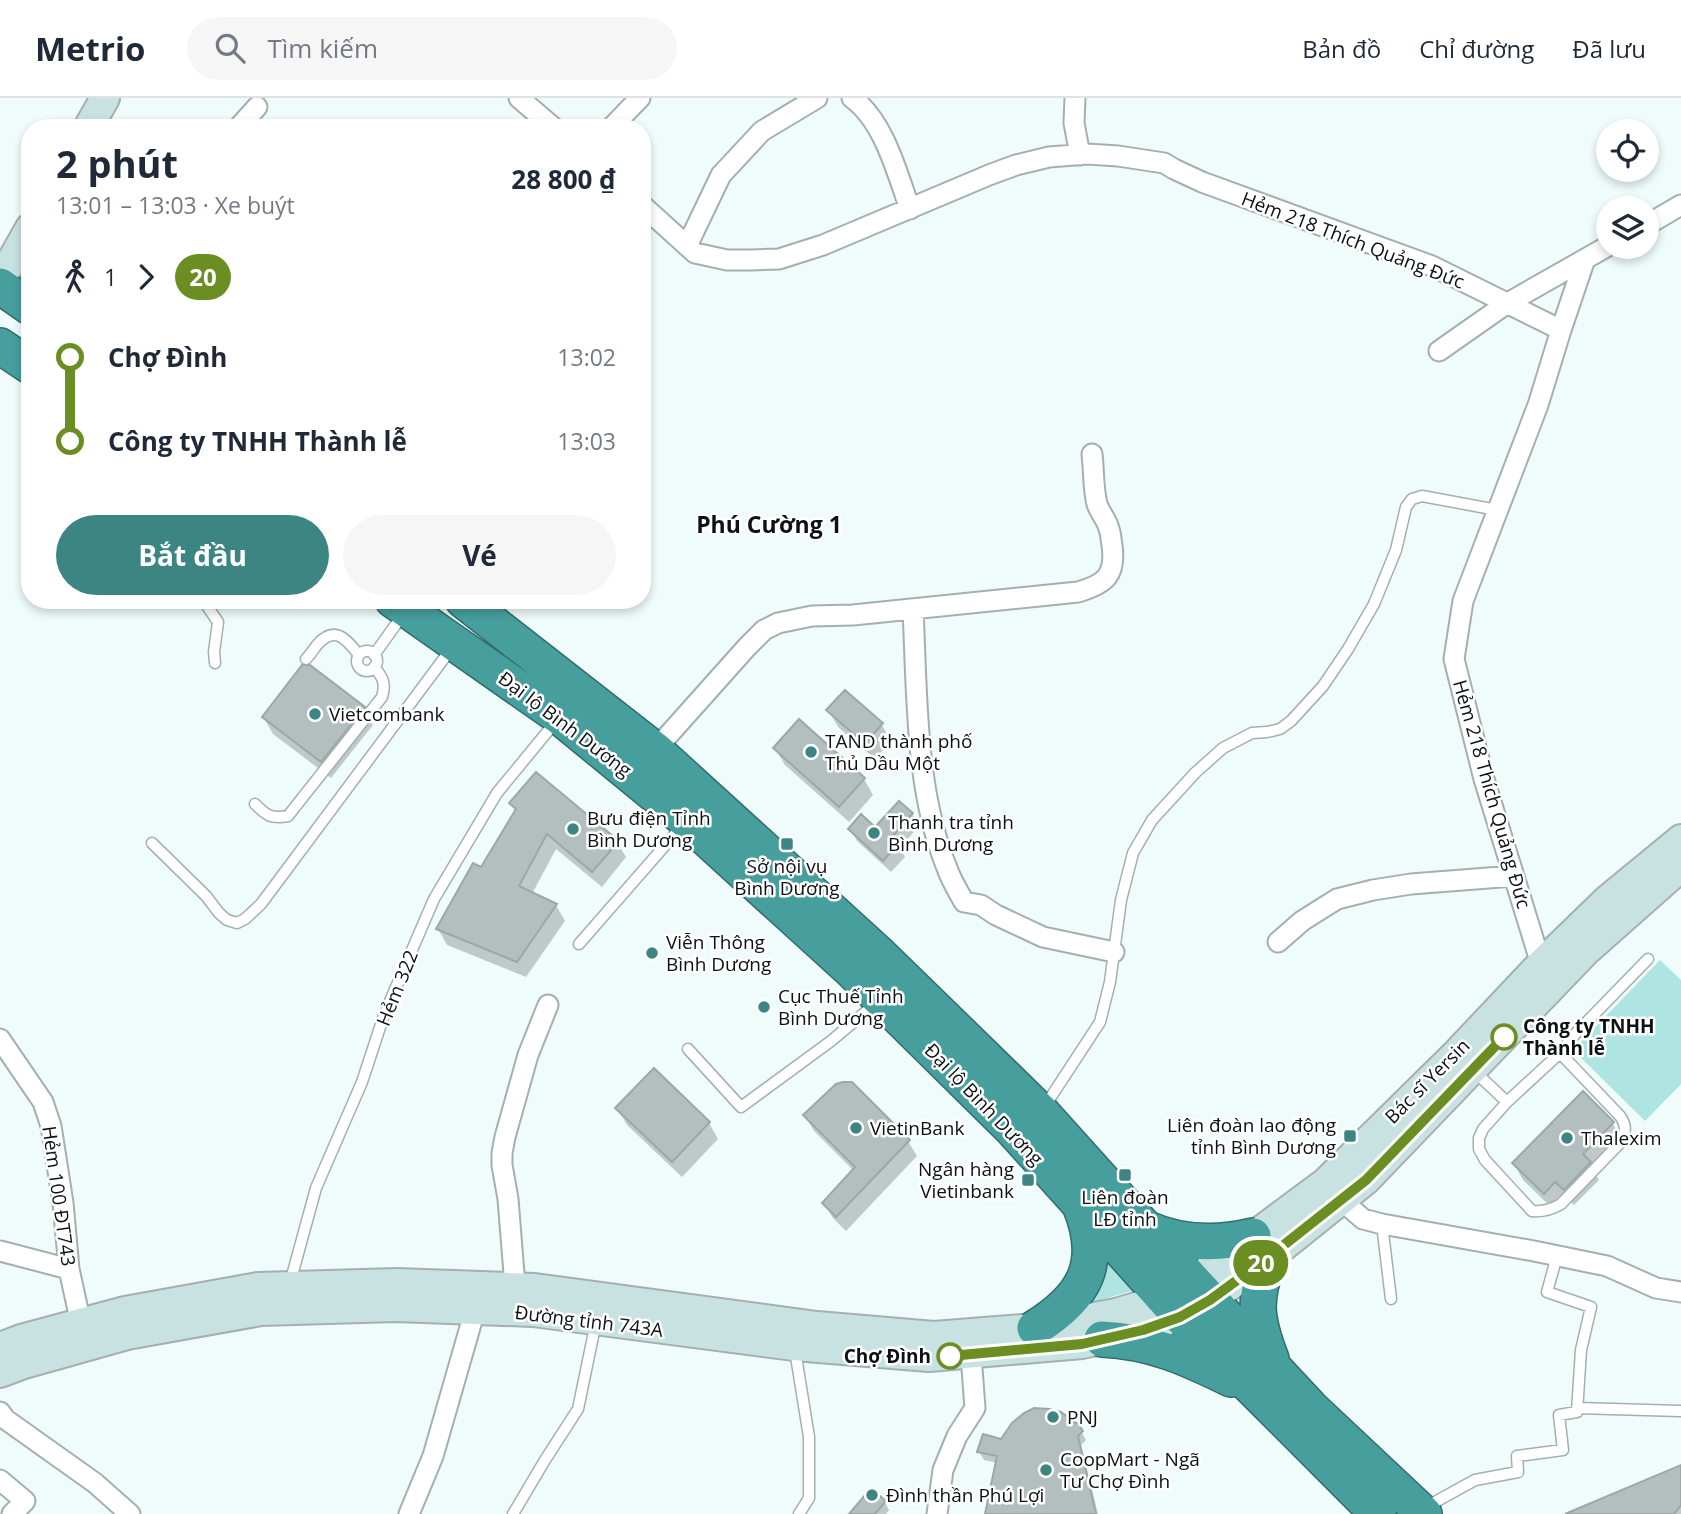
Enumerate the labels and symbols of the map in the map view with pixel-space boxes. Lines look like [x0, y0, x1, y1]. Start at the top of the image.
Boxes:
street label: Hẻm 218 Thích Quảng Đức [1238, 185, 1468, 295]
district label: Phú Cường 1 [696, 508, 842, 540]
street label: Đại lộ Bình Dương [493, 665, 637, 783]
street label: Hẻm 218 Thích Quảng Đức [1447, 677, 1537, 911]
place label: Vietcombank [329, 701, 445, 727]
marker: Vietcombank [307, 706, 323, 722]
place label: TAND thành phố Thủ Dầu Một [825, 728, 972, 776]
marker: TAND thành phố Thủ Dầu Một [803, 744, 819, 760]
place label: Bưu điện Tỉnh Bình Dương [587, 805, 711, 853]
place label: Thanh tra tỉnh Bình Dương [888, 809, 1014, 857]
marker: Bưu điện Tỉnh Bình Dương [565, 821, 581, 837]
marker: Thanh tra tỉnh Bình Dương [866, 825, 882, 841]
marker: Sở nội vụ Bình Dương [779, 836, 795, 852]
place label: Sở nội vụ Bình Dương [734, 853, 840, 901]
place label: Viễn Thông Bình Dương [666, 929, 771, 977]
marker: Viễn Thông Bình Dương [644, 945, 660, 961]
street label: Hẻm 322 [370, 946, 424, 1030]
place label: Cục Thuế Tỉnh Bình Dương [778, 983, 904, 1031]
marker: Cục Thuế Tỉnh Bình Dương [756, 999, 772, 1015]
place label: Công ty TNHH Thành lễ [1523, 1013, 1655, 1061]
marker: Công ty TNHH Thành lễ [1491, 1024, 1517, 1050]
street label: Bác sĩ Yersin [1379, 1033, 1475, 1129]
street label: Đại lộ Bình Dương [919, 1037, 1049, 1171]
place label: Liên đoàn lao động tỉnh Bình Dương [1167, 1112, 1336, 1160]
place label: VietinBank [870, 1115, 964, 1141]
marker: VietinBank [848, 1120, 864, 1136]
street label: Hẻm 100 ĐT743 [36, 1124, 82, 1268]
place label: Thalexim [1581, 1125, 1661, 1151]
marker: Liên đoàn lao động tỉnh Bình Dương [1342, 1128, 1358, 1144]
marker: Thalexim [1559, 1130, 1575, 1146]
place label: Ngân hàng Vietinbank [918, 1156, 1014, 1204]
marker: Liên đoàn LĐ tỉnh [1117, 1167, 1133, 1183]
marker: Ngân hàng Vietinbank [1020, 1172, 1036, 1188]
place label: Liên đoàn LĐ tỉnh [1081, 1184, 1169, 1232]
line badge: 20 [1230, 1240, 1292, 1286]
street label: Đường tỉnh 743A [513, 1299, 665, 1343]
place label: Chợ Đình [844, 1343, 931, 1369]
marker: Chợ Đình [937, 1343, 963, 1369]
place label: PNJ [1067, 1404, 1098, 1430]
marker: PNJ [1045, 1409, 1061, 1425]
place label: CoopMart - Ngã Tư Chợ Đình [1060, 1446, 1200, 1494]
marker: CoopMart - Ngã Tư Chợ Đình [1038, 1462, 1054, 1478]
place label: Đình thần Phú Lợi [886, 1482, 1044, 1508]
marker: Đình thần Phú Lợi [864, 1487, 880, 1503]

